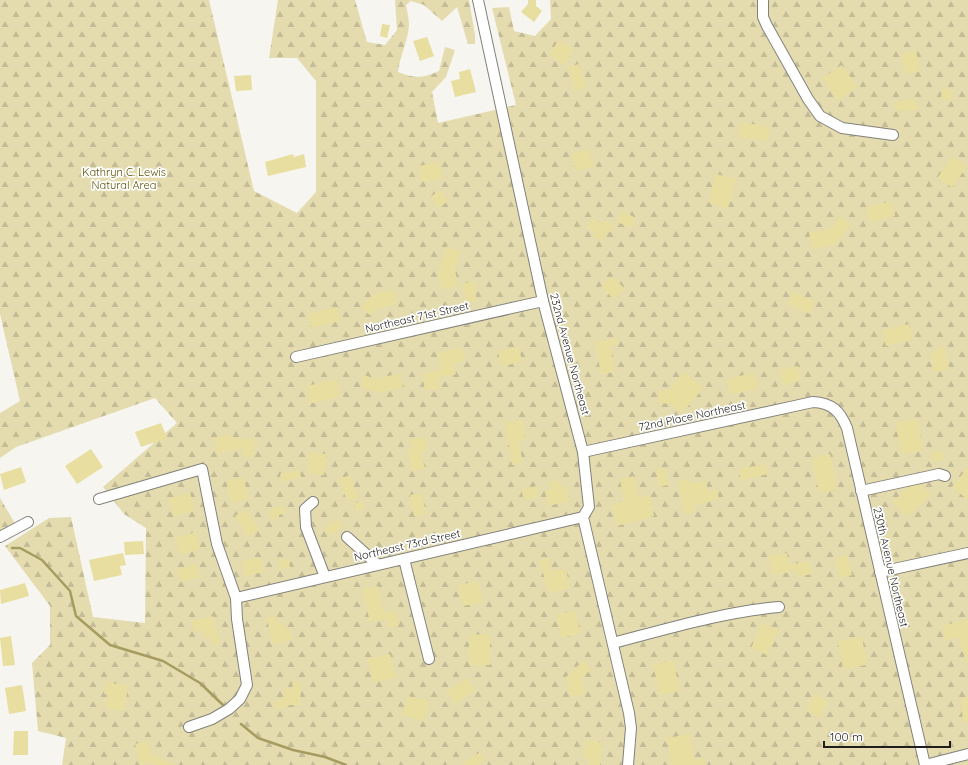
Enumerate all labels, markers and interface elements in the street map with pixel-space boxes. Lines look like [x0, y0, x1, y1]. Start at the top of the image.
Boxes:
park label: Kathryn C. Lewis Natural Area [82, 165, 166, 192]
street label: 232nd Avenue Northeast [547, 292, 593, 417]
street label: Northeast 71st Street [364, 298, 470, 336]
street label: 72nd Place Northeast [637, 398, 747, 434]
street label: 230th Avenue Northeast [870, 506, 912, 629]
street label: Northeast 73rd Street [352, 526, 462, 564]
scale bar [824, 723, 950, 749]
text: 100 m [830, 729, 863, 744]

